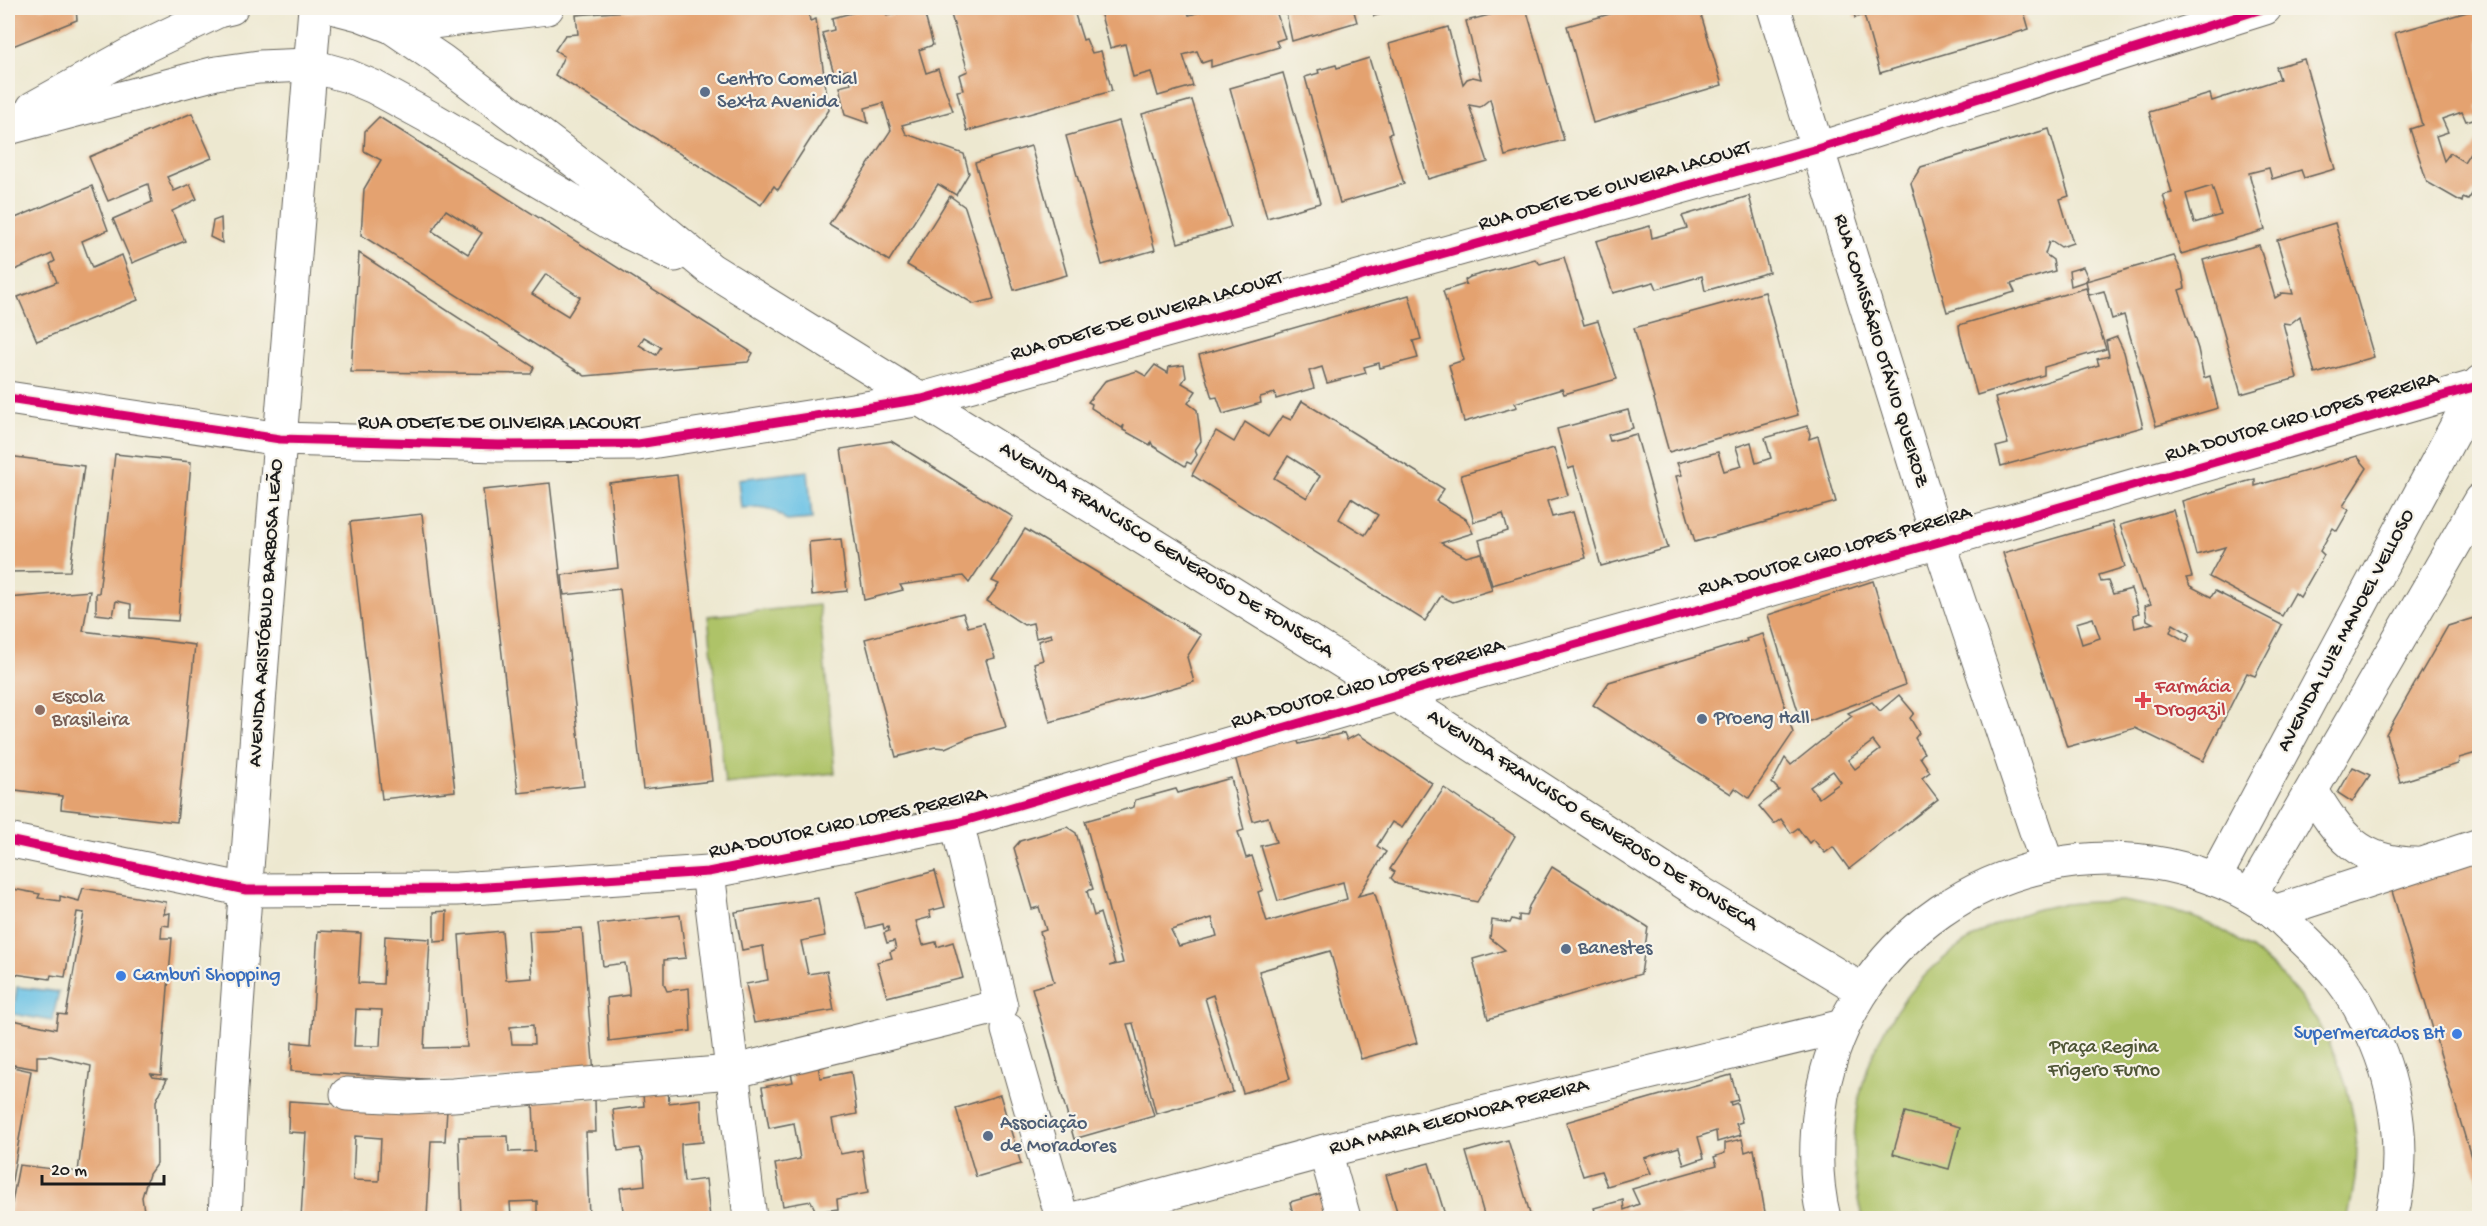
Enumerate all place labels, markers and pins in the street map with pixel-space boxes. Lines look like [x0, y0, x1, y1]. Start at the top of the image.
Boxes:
place label: Centro Comercial Sexta Avenida [717, 69, 858, 115]
marker: Centro Comercial Sexta Avenida [698, 85, 712, 99]
place label: Farmácia Drogazil [2153, 677, 2232, 723]
place label: Escola Brasileira [51, 687, 130, 733]
marker: Farmácia Drogazil [2136, 693, 2150, 707]
marker: Escola Brasileira [33, 703, 47, 717]
place label: Proeng Hall [1713, 708, 1810, 731]
marker: Proeng Hall [1695, 712, 1709, 726]
place label: Banestes [1577, 938, 1653, 961]
marker: Banestes [1559, 942, 1573, 956]
place label: Camburi Shopping [133, 965, 281, 988]
marker: Camburi Shopping [114, 969, 128, 983]
place label: Supermercados BH [2294, 1023, 2446, 1046]
marker: Supermercados BH [2450, 1027, 2464, 1041]
place label: Associação de Moradores [1000, 1113, 1117, 1159]
marker: Associação de Moradores [981, 1129, 995, 1143]

